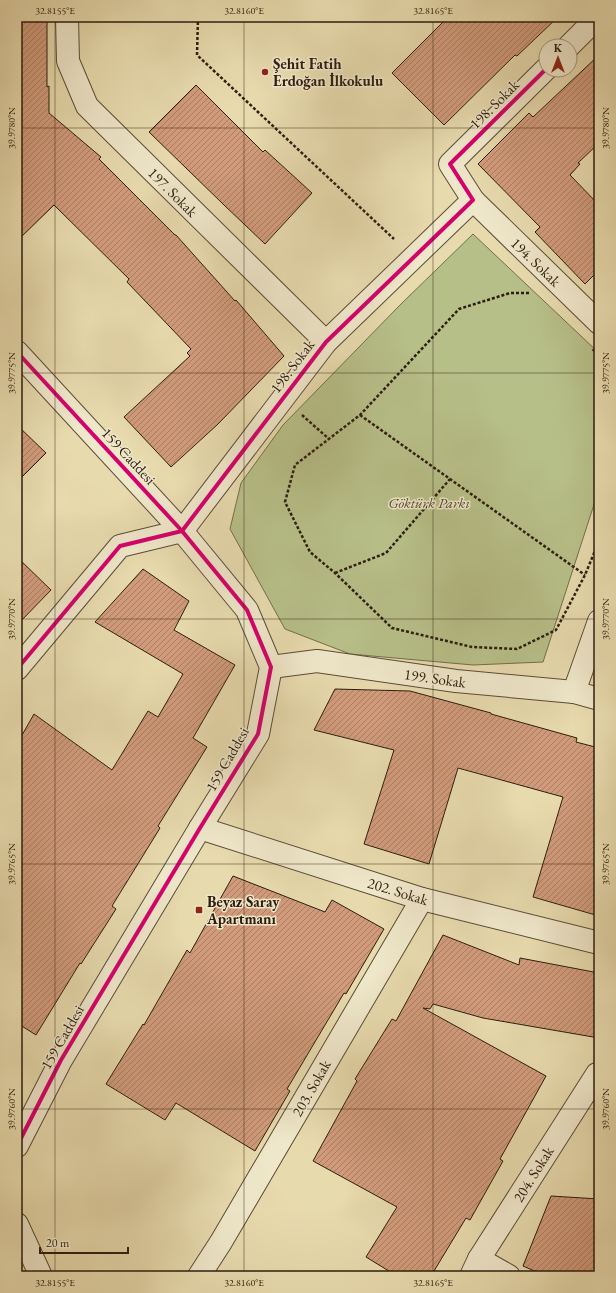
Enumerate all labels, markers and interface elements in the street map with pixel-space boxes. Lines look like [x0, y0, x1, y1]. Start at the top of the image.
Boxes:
text: 32.8155°E [35, 4, 75, 17]
text: 32.8160°E [224, 4, 264, 17]
text: 32.8165°E [413, 4, 453, 17]
north arrow [538, 38, 578, 78]
text: K [554, 41, 563, 55]
place label: Şehit Fatih Erdoğan İlkokulu [273, 54, 384, 90]
marker: Şehit Fatih Erdoğan İlkokulu [260, 67, 270, 77]
street label: 198. Sokak [465, 75, 523, 133]
text: 39.9780°N [5, 107, 18, 149]
text: 39.9780°N [599, 107, 612, 149]
street label: 197. Sokak [144, 163, 202, 221]
street label: 194. Sokak [507, 234, 566, 291]
street label: 198. Sokak [266, 335, 319, 397]
text: 39.9775°N [5, 352, 18, 394]
text: 39.9775°N [599, 352, 612, 394]
street label: 159 Caddesi [98, 424, 160, 489]
park label: Göktürk Parkı [388, 493, 470, 512]
text: 39.9770°N [5, 598, 18, 640]
text: 39.9770°N [599, 598, 612, 640]
street label: 199. Sokak [403, 664, 468, 692]
street label: 159 Caddesi [201, 723, 253, 794]
text: 39.9765°N [5, 843, 18, 885]
text: 39.9765°N [599, 843, 612, 885]
street label: 202. Sokak [365, 873, 431, 909]
place label: Beyaz Saray Apartmanı [206, 892, 280, 928]
marker: Beyaz Saray Apartmanı [194, 905, 204, 915]
street label: 159 Caddesi [36, 1001, 88, 1072]
street label: 203. Sokak [287, 1055, 335, 1120]
text: 39.9760°N [5, 1088, 18, 1130]
text: 39.9760°N [599, 1088, 612, 1130]
street label: 204. Sokak [508, 1142, 558, 1205]
scale bar [40, 1229, 128, 1255]
text: 20 m [46, 1235, 70, 1251]
text: 32.8155°E [35, 1276, 75, 1289]
text: 32.8160°E [224, 1276, 264, 1289]
text: 32.8165°E [413, 1276, 453, 1289]

